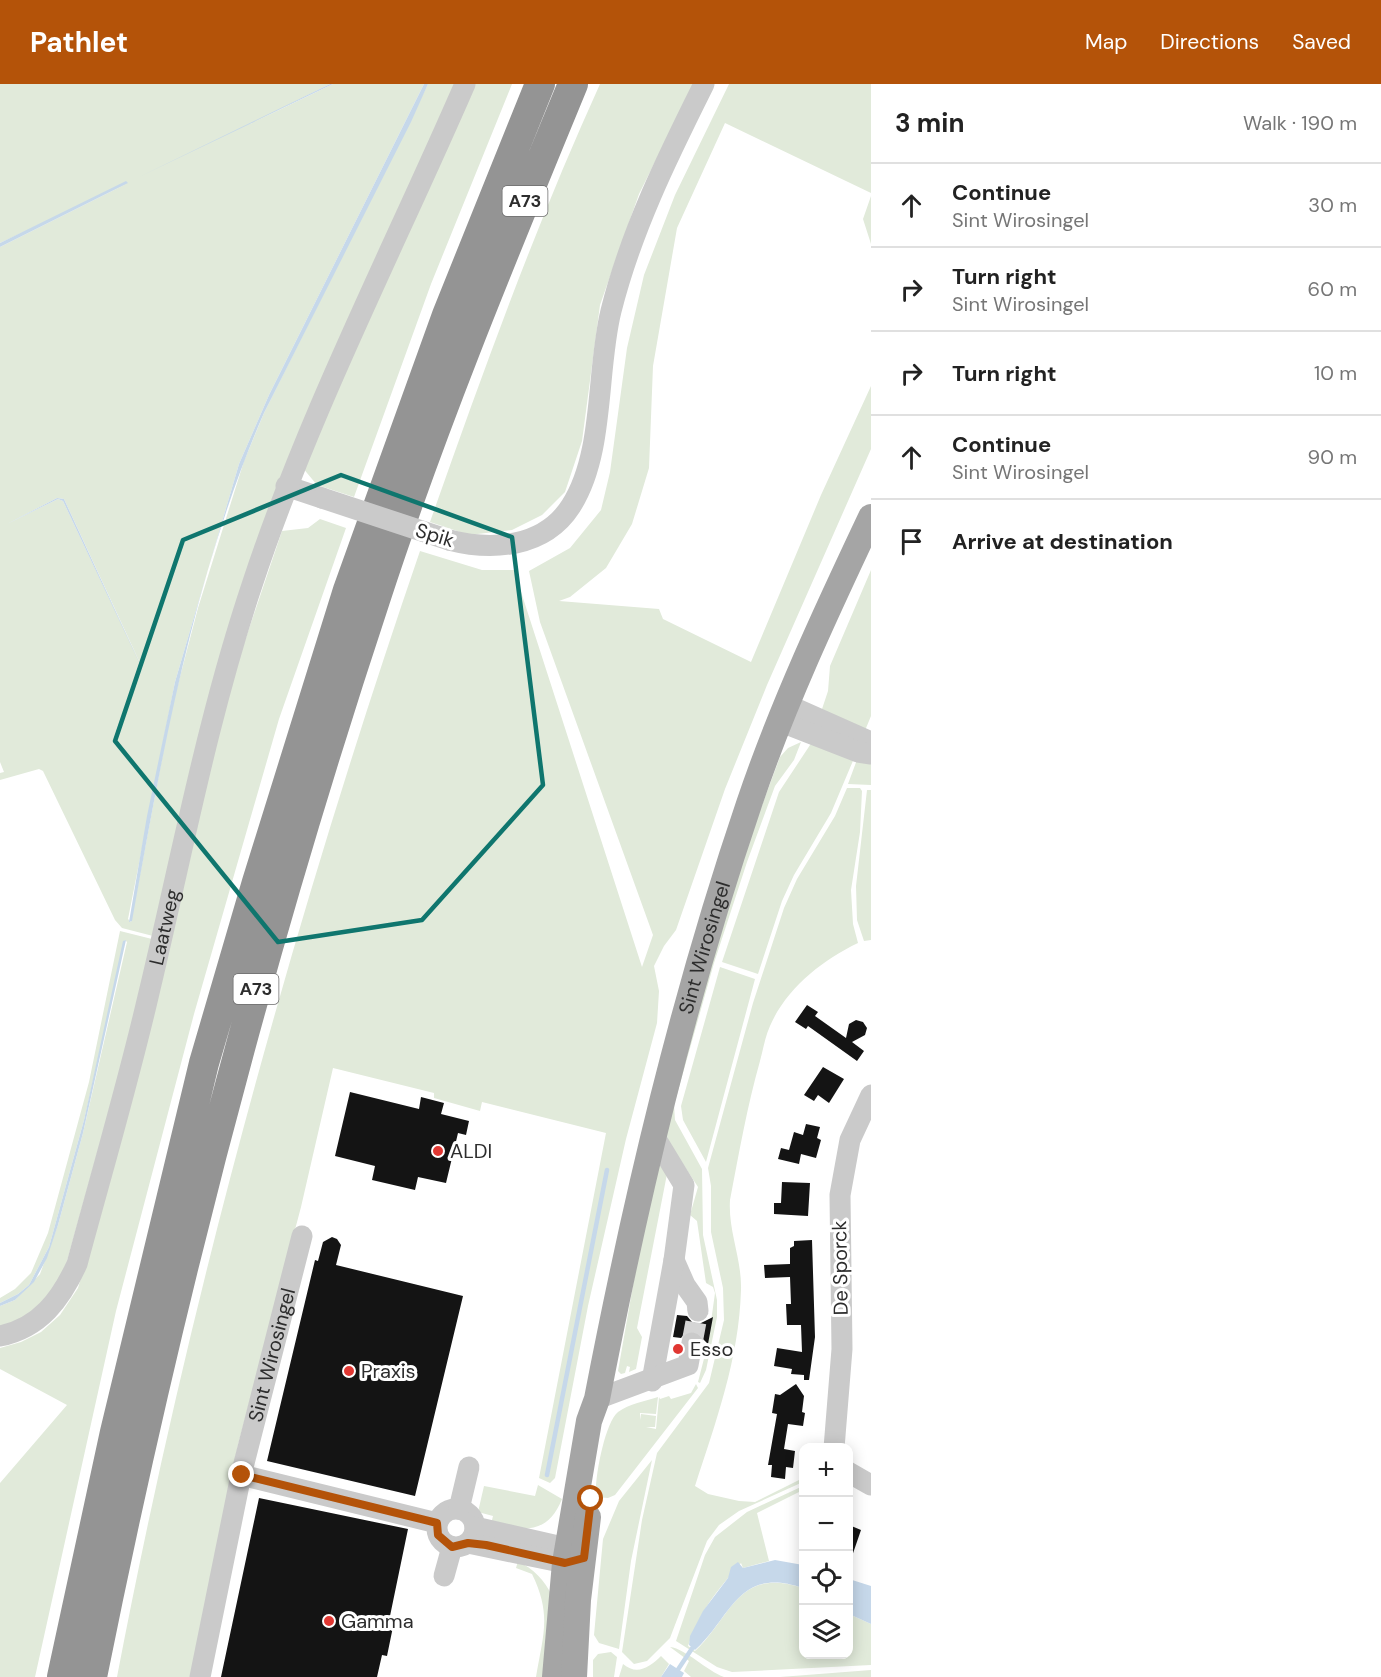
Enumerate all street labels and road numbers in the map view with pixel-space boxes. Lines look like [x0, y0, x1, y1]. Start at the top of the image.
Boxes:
road number: A73 [502, 186, 548, 216]
street label: Spik [413, 517, 457, 553]
street label: Sint Wirosingel [673, 878, 736, 1017]
street label: Laatweg [143, 887, 185, 968]
road number: A73 [234, 974, 278, 1004]
street label: De Sporck [826, 1220, 854, 1316]
street label: Sint Wirosingel [242, 1285, 301, 1425]

